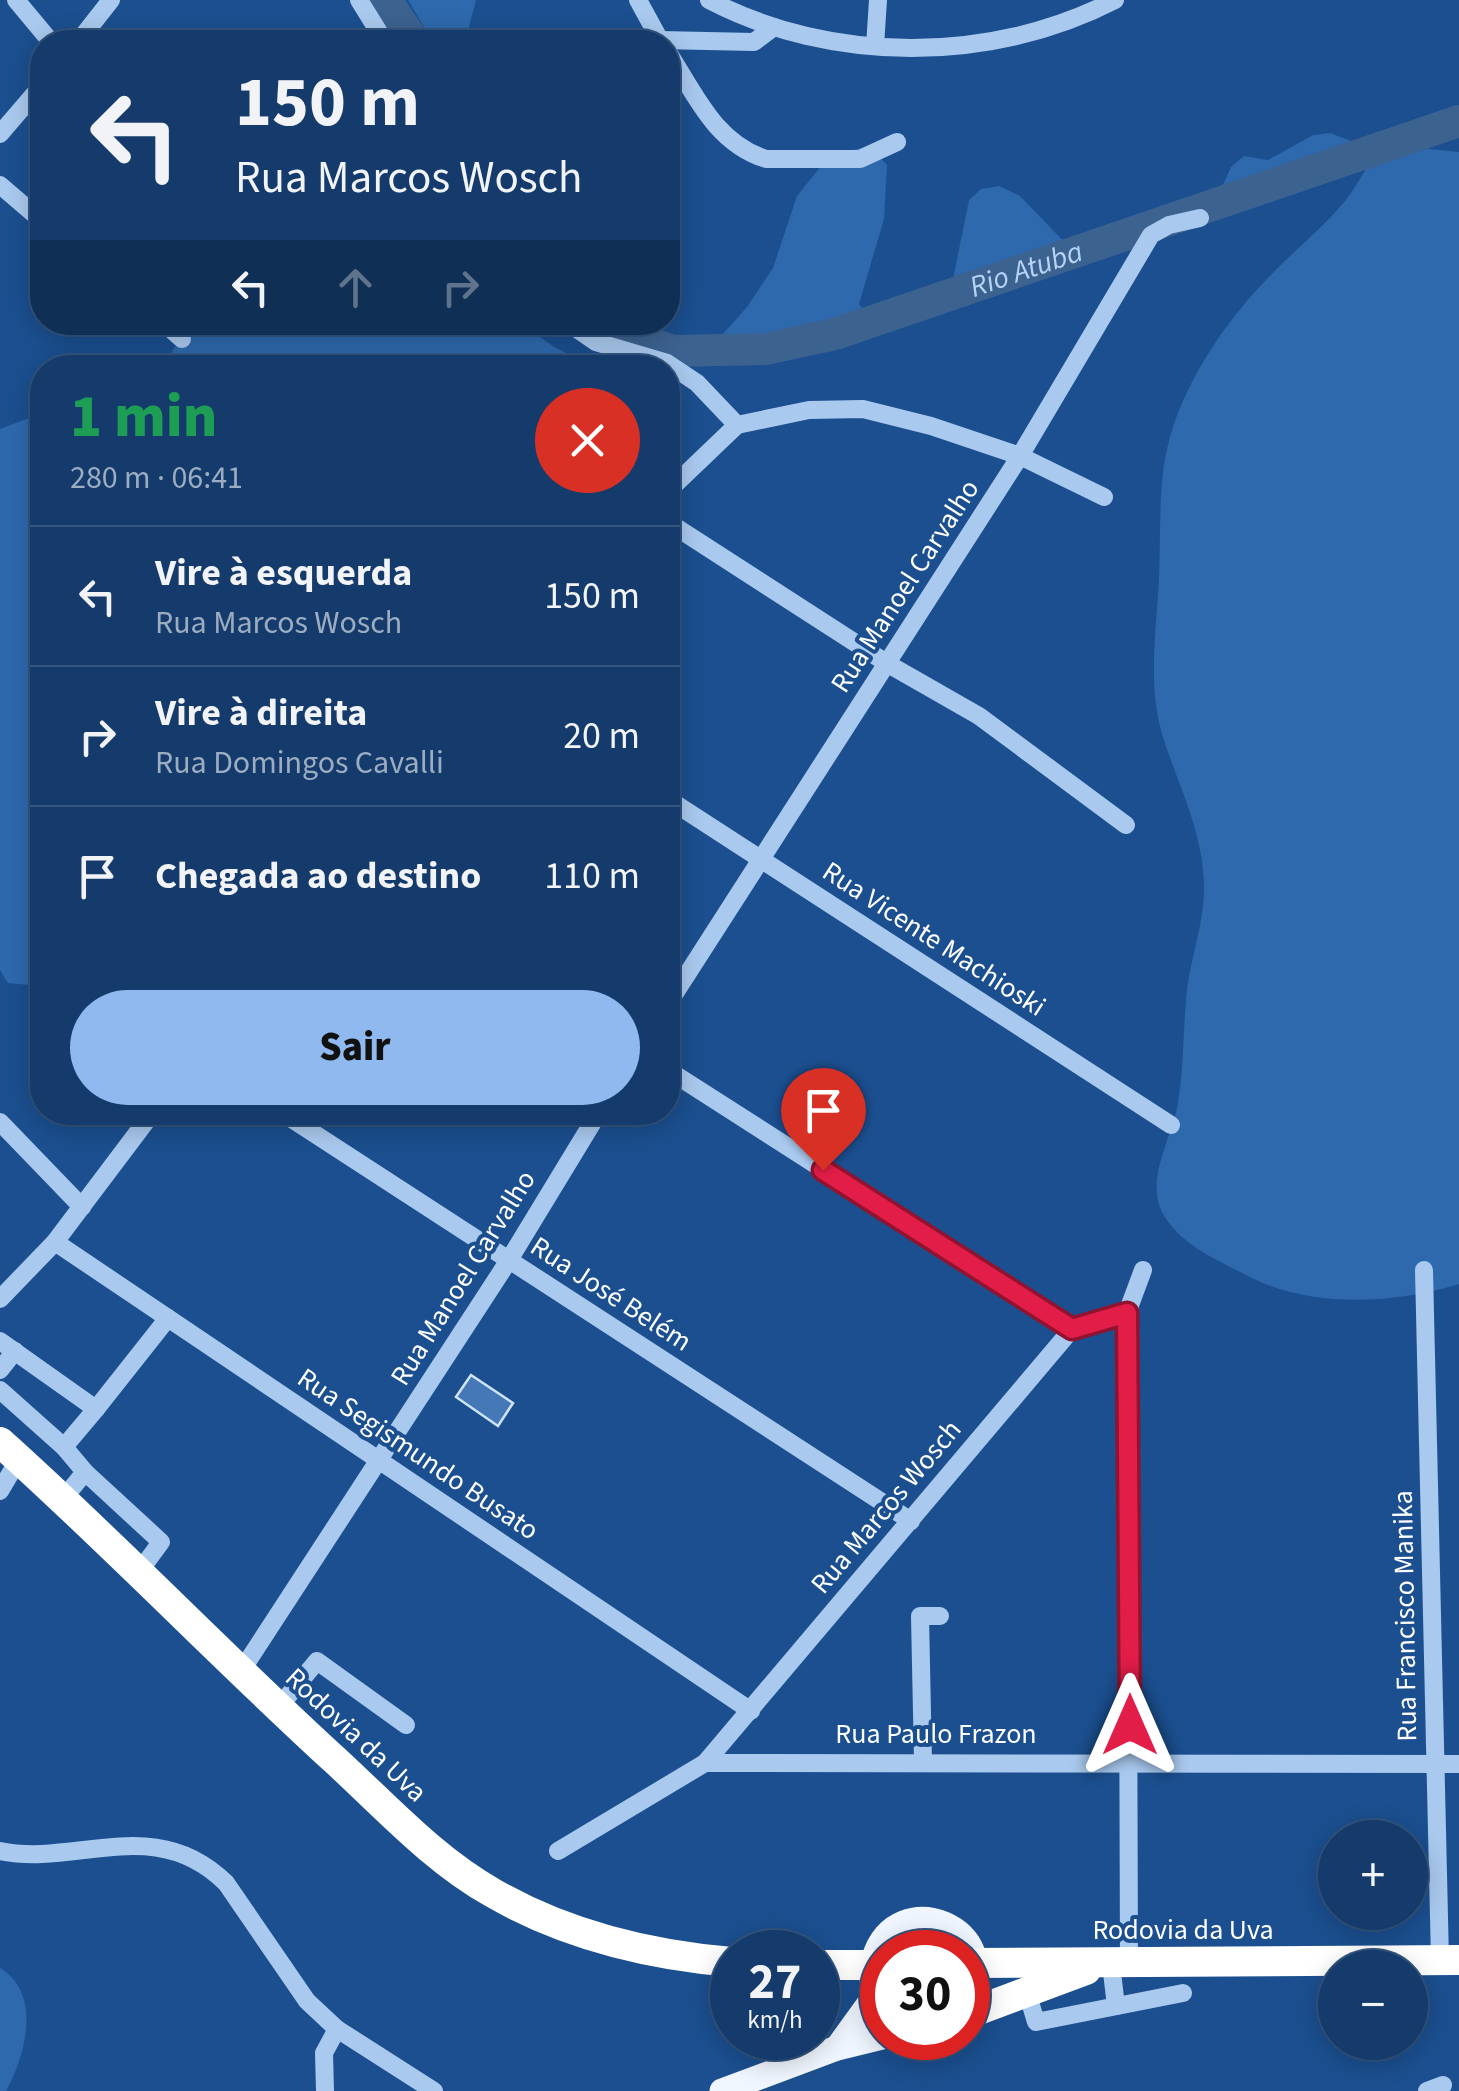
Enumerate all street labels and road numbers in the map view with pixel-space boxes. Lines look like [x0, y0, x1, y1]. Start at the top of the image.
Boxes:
street label: Rua Manoel Carvalho [821, 471, 989, 701]
street label: Rua Vicente Machioski [814, 852, 1054, 1026]
street label: Rua Manoel Carvalho [381, 1163, 545, 1393]
street label: Rua José Belém [522, 1227, 700, 1361]
street label: Rua Segismundo Busato [289, 1358, 547, 1550]
street label: Rua Marcos Wosch [801, 1411, 971, 1603]
street label: Rua Francisco Manika [1383, 1490, 1427, 1742]
street label: Rodovia da Uva [276, 1659, 436, 1811]
street label: Rua Paulo Frazon [835, 1714, 1037, 1754]
street label: Rodovia da Uva [1092, 1910, 1274, 1950]

